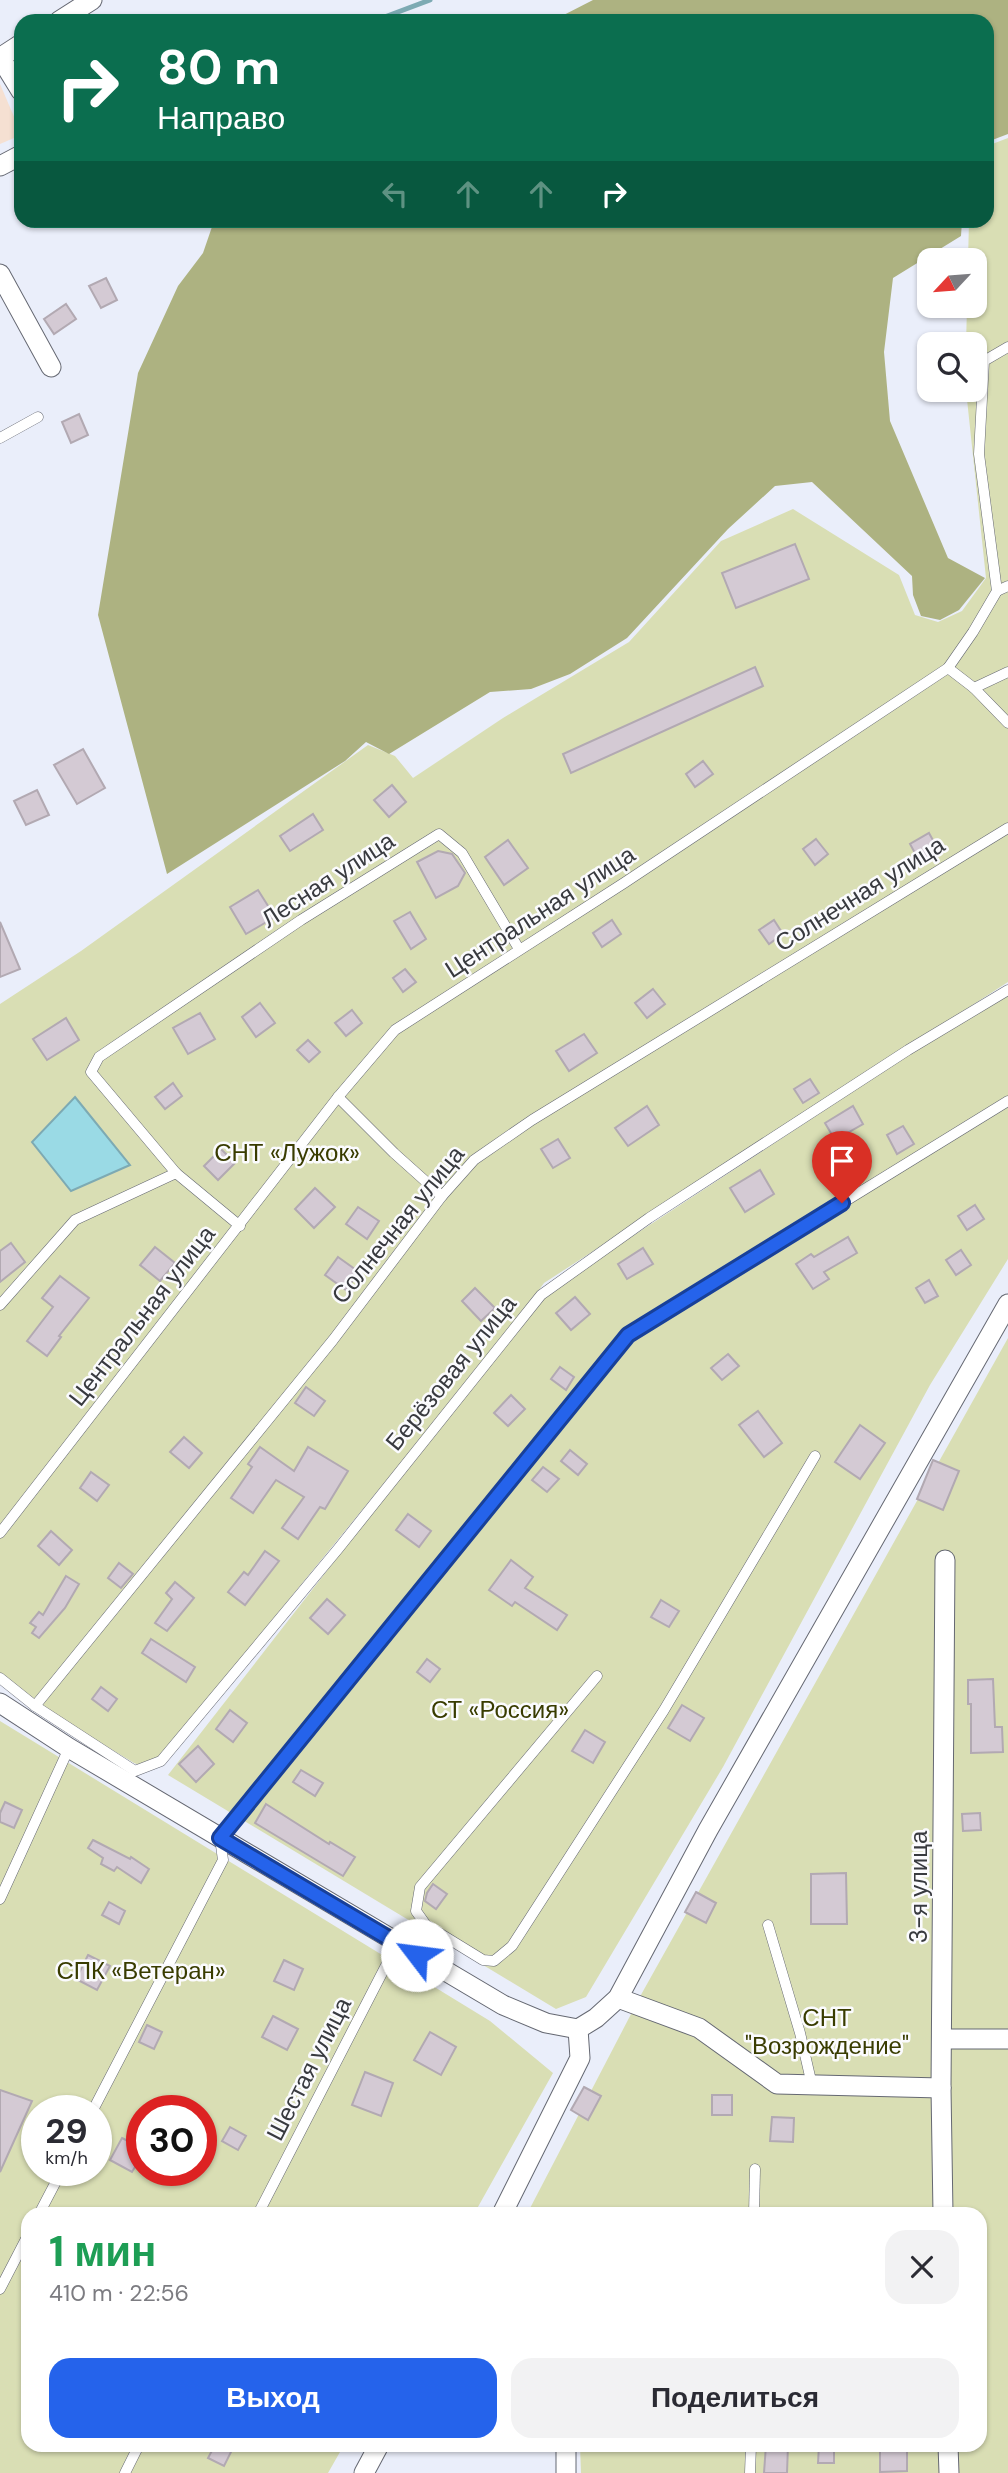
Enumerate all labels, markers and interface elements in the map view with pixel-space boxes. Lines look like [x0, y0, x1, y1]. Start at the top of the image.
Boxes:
text: 80 m [157, 35, 280, 99]
icon: right [42, 42, 133, 133]
text: Направо [157, 97, 285, 139]
icon: left [376, 175, 414, 213]
icon: ahead [449, 175, 487, 213]
icon: ahead [522, 175, 560, 213]
icon: right [595, 175, 633, 213]
north arrow [917, 248, 987, 318]
map controls [917, 248, 987, 402]
button: search [917, 332, 987, 402]
street label: Лесная улица [255, 825, 401, 934]
street label: Солнечная улица [769, 829, 951, 958]
street label: Центральная улица [439, 838, 641, 985]
pin [812, 1131, 872, 1203]
park label: СНТ «Лужок» [214, 1137, 360, 1168]
street label: Солнечная улица [324, 1139, 471, 1310]
icon: arrive [823, 1142, 861, 1180]
street label: Центральная улица [62, 1219, 222, 1412]
street label: Берёзовая улица [378, 1288, 523, 1457]
park label: СТ «Россия» [431, 1694, 569, 1725]
street label: 3-я улица [903, 1830, 934, 1943]
position arrow [380, 1918, 454, 1992]
park label: СПК «Ветеран» [56, 1955, 226, 1986]
street label: Шестая улица [259, 1991, 358, 2146]
park label: СНТ "Возрождение" [745, 2002, 909, 2061]
speed limit sign: 30 [126, 2095, 217, 2186]
text: 29 [45, 2108, 88, 2154]
text: km/h [45, 2146, 88, 2170]
text: 1 мин [49, 2224, 156, 2279]
button: close [885, 2230, 959, 2304]
text: 410 m · 22:56 [49, 2278, 189, 2308]
button: Выход [49, 2358, 497, 2438]
button: Поделиться [511, 2358, 959, 2438]

